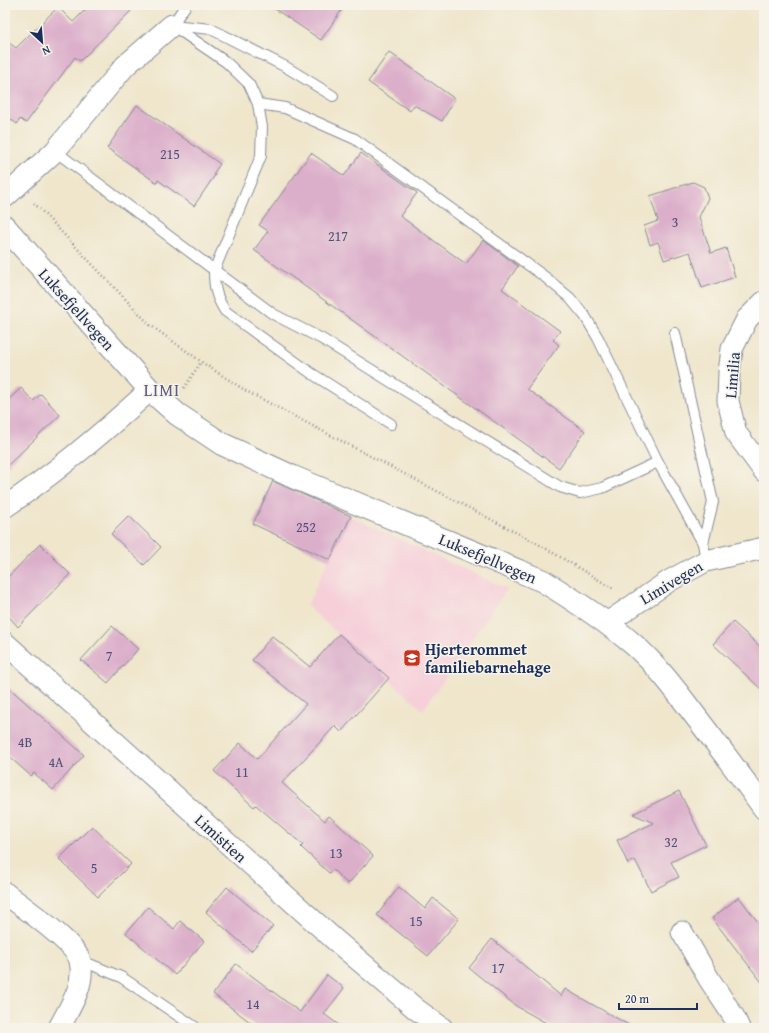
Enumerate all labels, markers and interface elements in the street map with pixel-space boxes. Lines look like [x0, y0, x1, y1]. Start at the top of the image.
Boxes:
north arrow [22, 22, 62, 62]
text: N [39, 42, 53, 60]
house number: 215 [160, 144, 180, 164]
house number: 3 [672, 212, 678, 232]
house number: 217 [328, 226, 348, 246]
street label: Luksefjellvegen [33, 262, 121, 356]
street label: Limilia [718, 350, 746, 399]
district label: LIMI [144, 377, 180, 402]
house number: 252 [296, 517, 316, 537]
street label: Luksefjellvegen [435, 527, 541, 589]
street label: Limivegen [635, 554, 707, 610]
place label: Hjerterommet familiebarnehage [425, 637, 551, 679]
house number: 7 [106, 646, 113, 666]
school or university icon: Hjerterommet familiebarnehage [402, 648, 422, 668]
house number: 4B [18, 732, 32, 752]
house number: 4A [48, 752, 64, 772]
house number: 11 [235, 762, 249, 782]
street label: Limistien [190, 808, 252, 868]
house number: 32 [664, 832, 678, 852]
house number: 13 [329, 843, 343, 863]
house number: 5 [91, 858, 97, 878]
house number: 15 [409, 911, 423, 931]
house number: 17 [491, 958, 505, 978]
scale bar [619, 985, 697, 1011]
text: 20 m [625, 990, 649, 1007]
house number: 14 [246, 994, 260, 1014]

